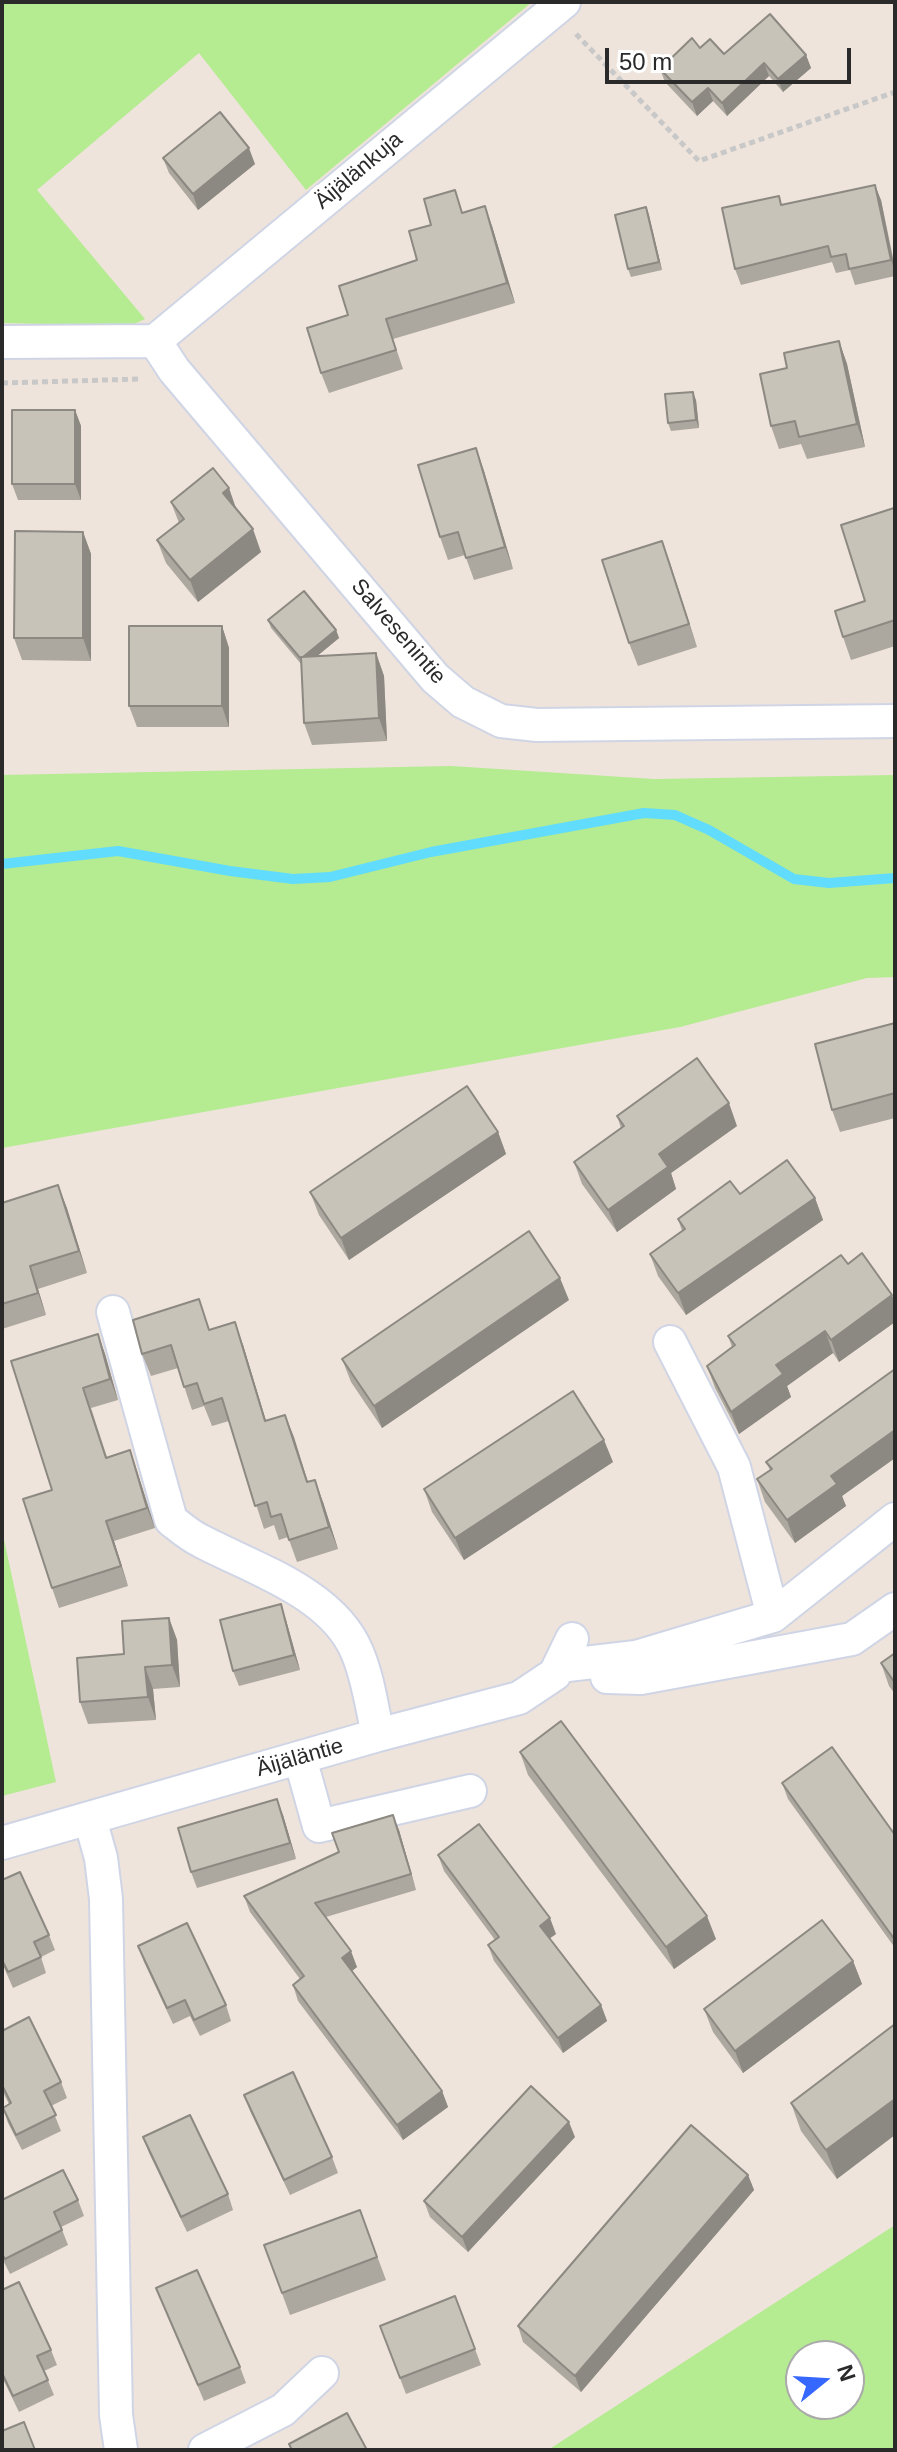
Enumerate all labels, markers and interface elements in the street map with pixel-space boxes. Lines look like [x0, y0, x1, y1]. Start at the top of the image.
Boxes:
scale bar [609, 32, 855, 82]
text: 50 m [619, 48, 672, 75]
street label: Äijälänkuja [310, 127, 408, 215]
street label: Salvesenintie [345, 574, 451, 690]
street label: Äijäläntie [253, 1733, 347, 1783]
north arrow [785, 2340, 865, 2420]
text: N [832, 2362, 861, 2384]

